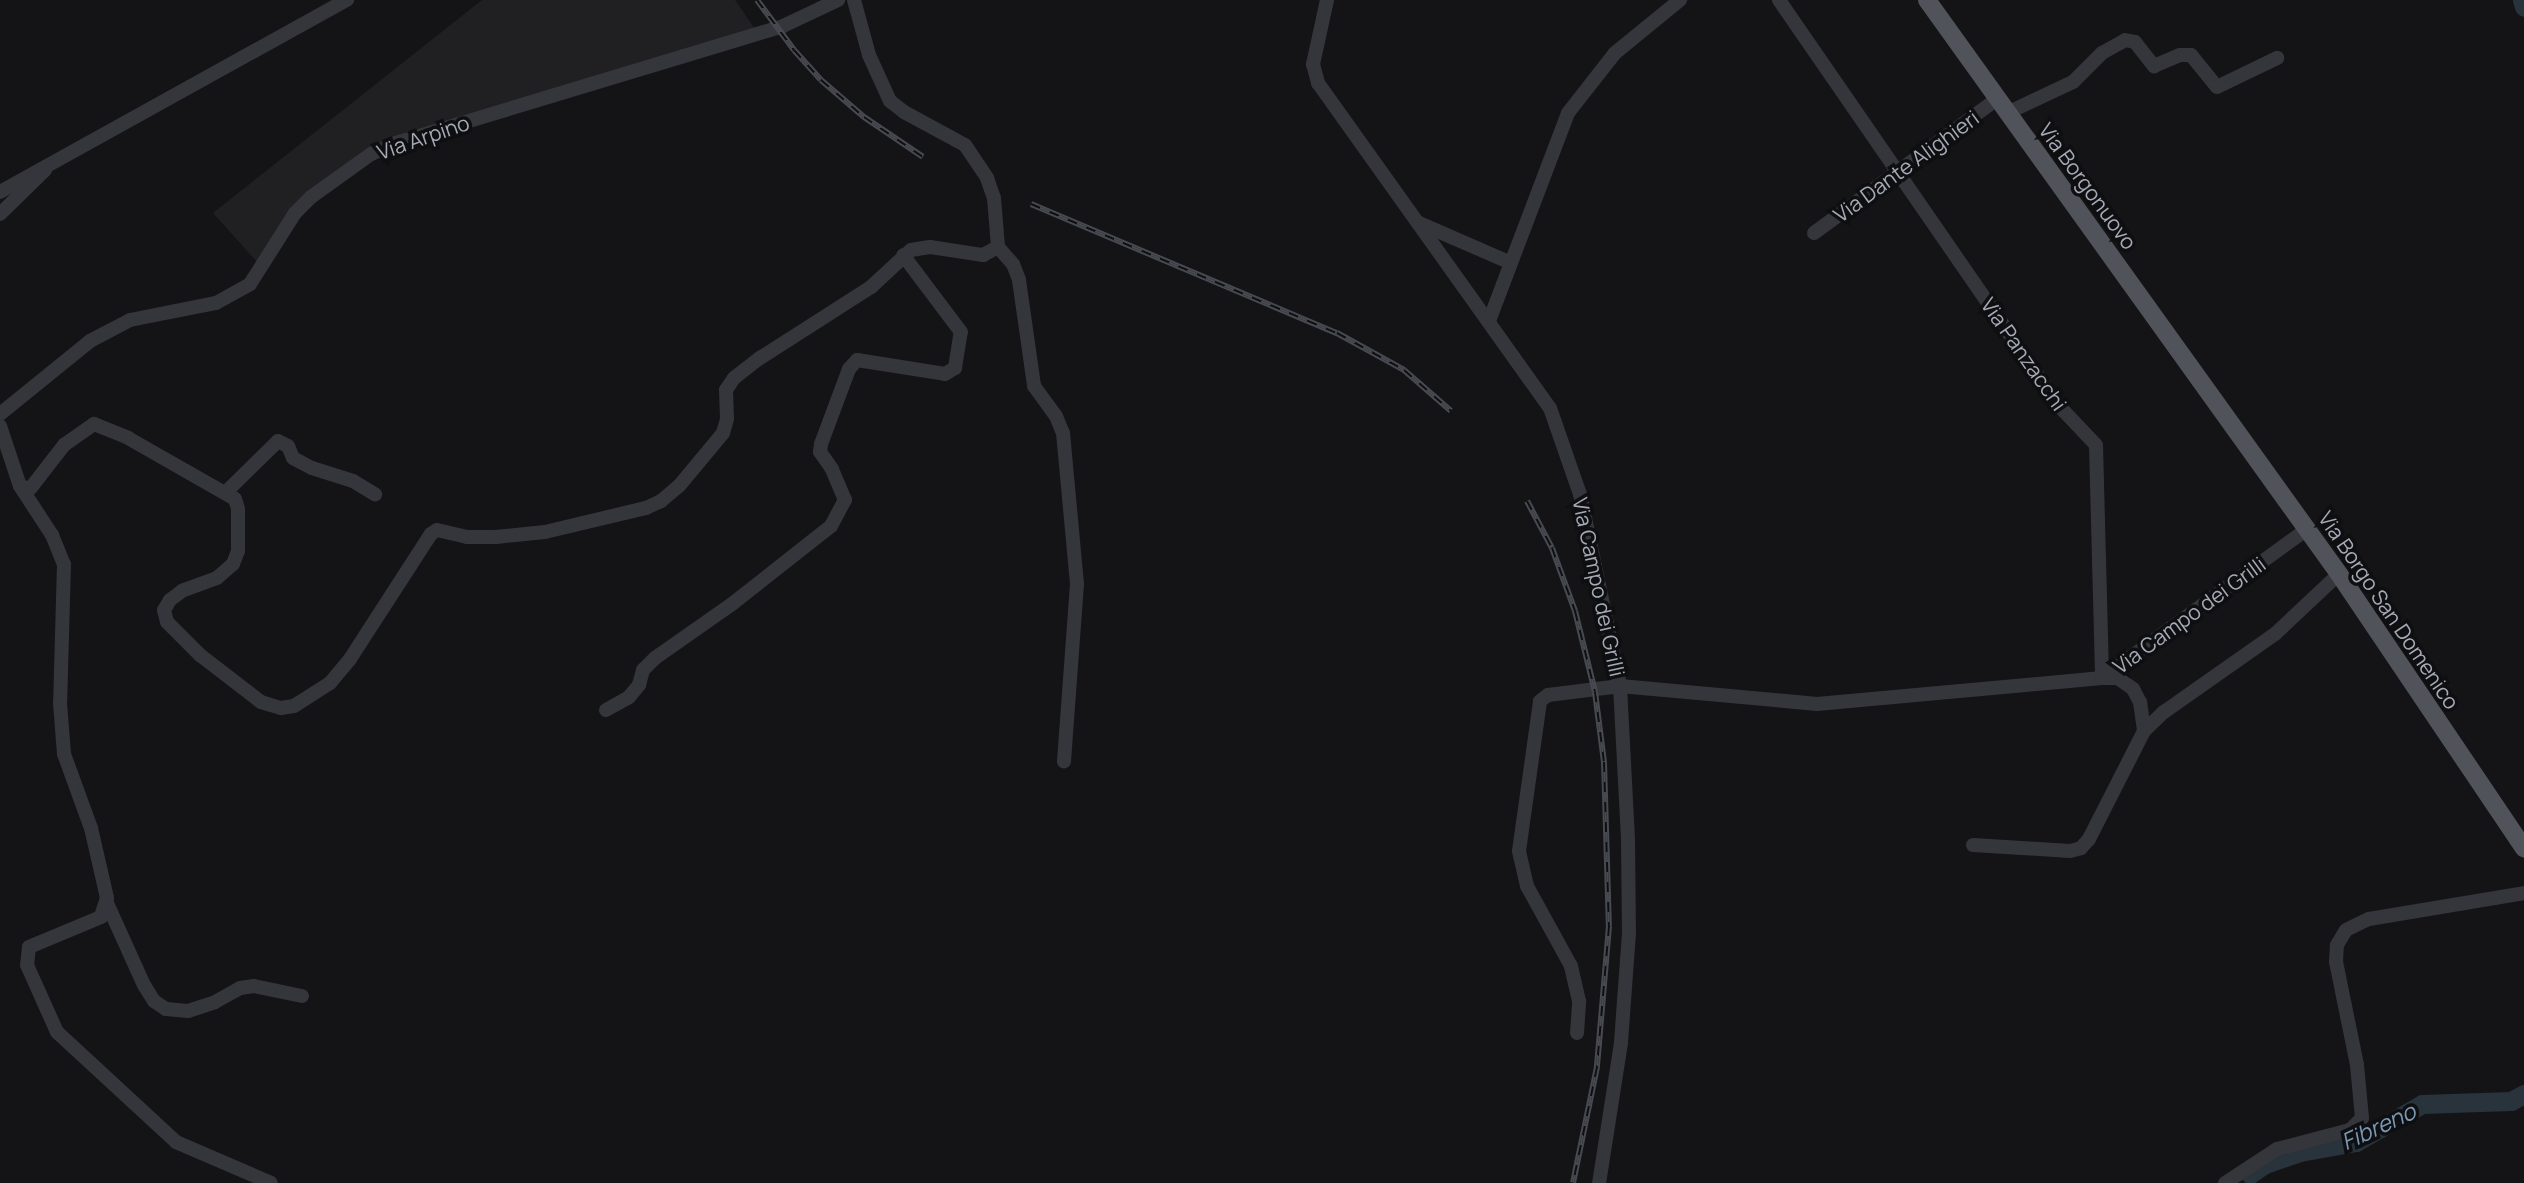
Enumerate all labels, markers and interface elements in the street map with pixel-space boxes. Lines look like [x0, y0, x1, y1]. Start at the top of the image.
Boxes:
street label: Via Dante Alighieri [1828, 105, 1984, 227]
street label: Via Arpino [373, 109, 473, 165]
street label: Via Borgonuovo [2034, 118, 2142, 254]
street label: Via Panzacchi [1976, 293, 2072, 415]
street label: Via Campo dei Grilli [1568, 495, 1630, 679]
street label: Via Borgo San Domenico [2313, 506, 2465, 714]
street label: Via Campo dei Grilli [2108, 551, 2270, 679]
water label: Fibreno [2336, 1097, 2420, 1155]

